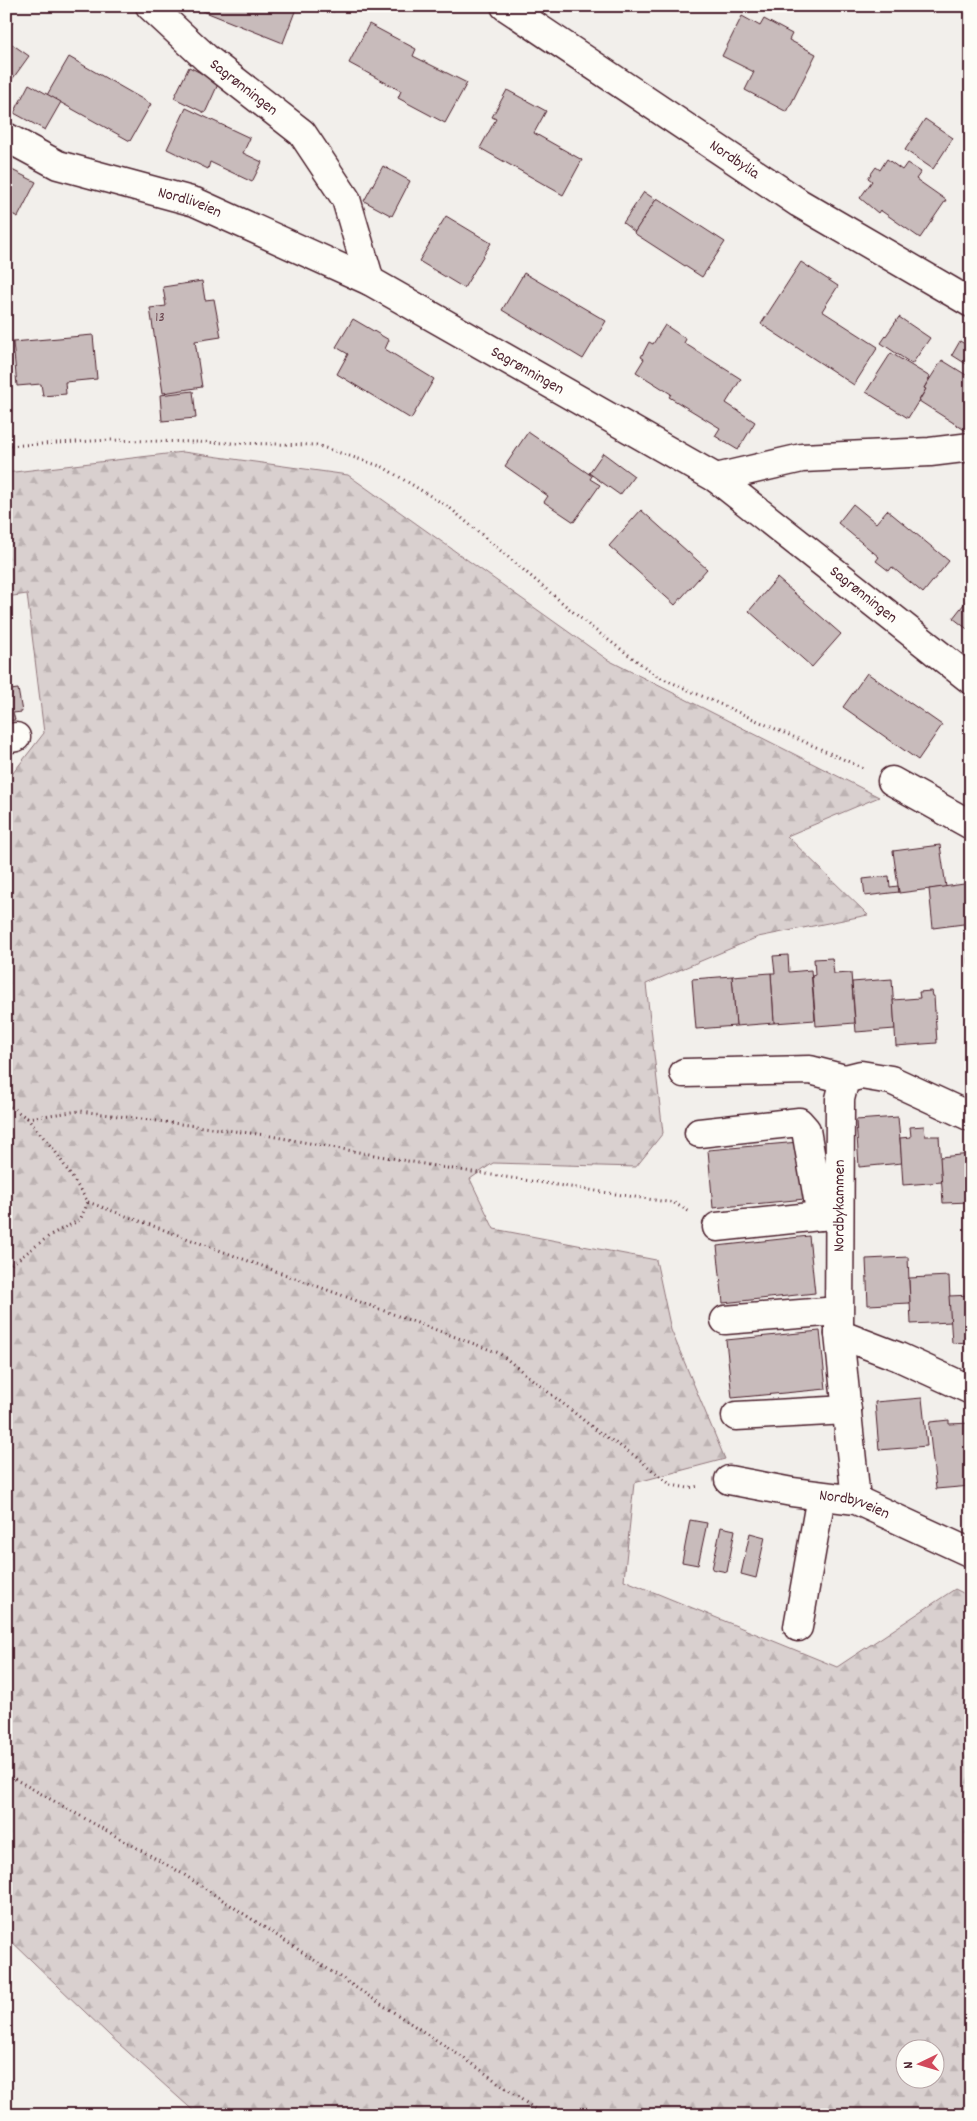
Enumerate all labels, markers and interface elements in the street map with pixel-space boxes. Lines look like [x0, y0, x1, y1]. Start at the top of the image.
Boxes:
street label: Sagrønningen [204, 53, 283, 121]
street label: Nordbylia [705, 134, 764, 185]
street label: Nordliveien [155, 181, 225, 224]
house number: 13 [155, 308, 165, 328]
street label: Sagrønningen [486, 340, 568, 401]
street label: Sagrønningen [824, 560, 902, 629]
street label: Nordbykammen [828, 1160, 851, 1252]
street label: Nordbyveien [818, 1484, 893, 1525]
north arrow [894, 2038, 944, 2088]
text: N [899, 2061, 919, 2069]

